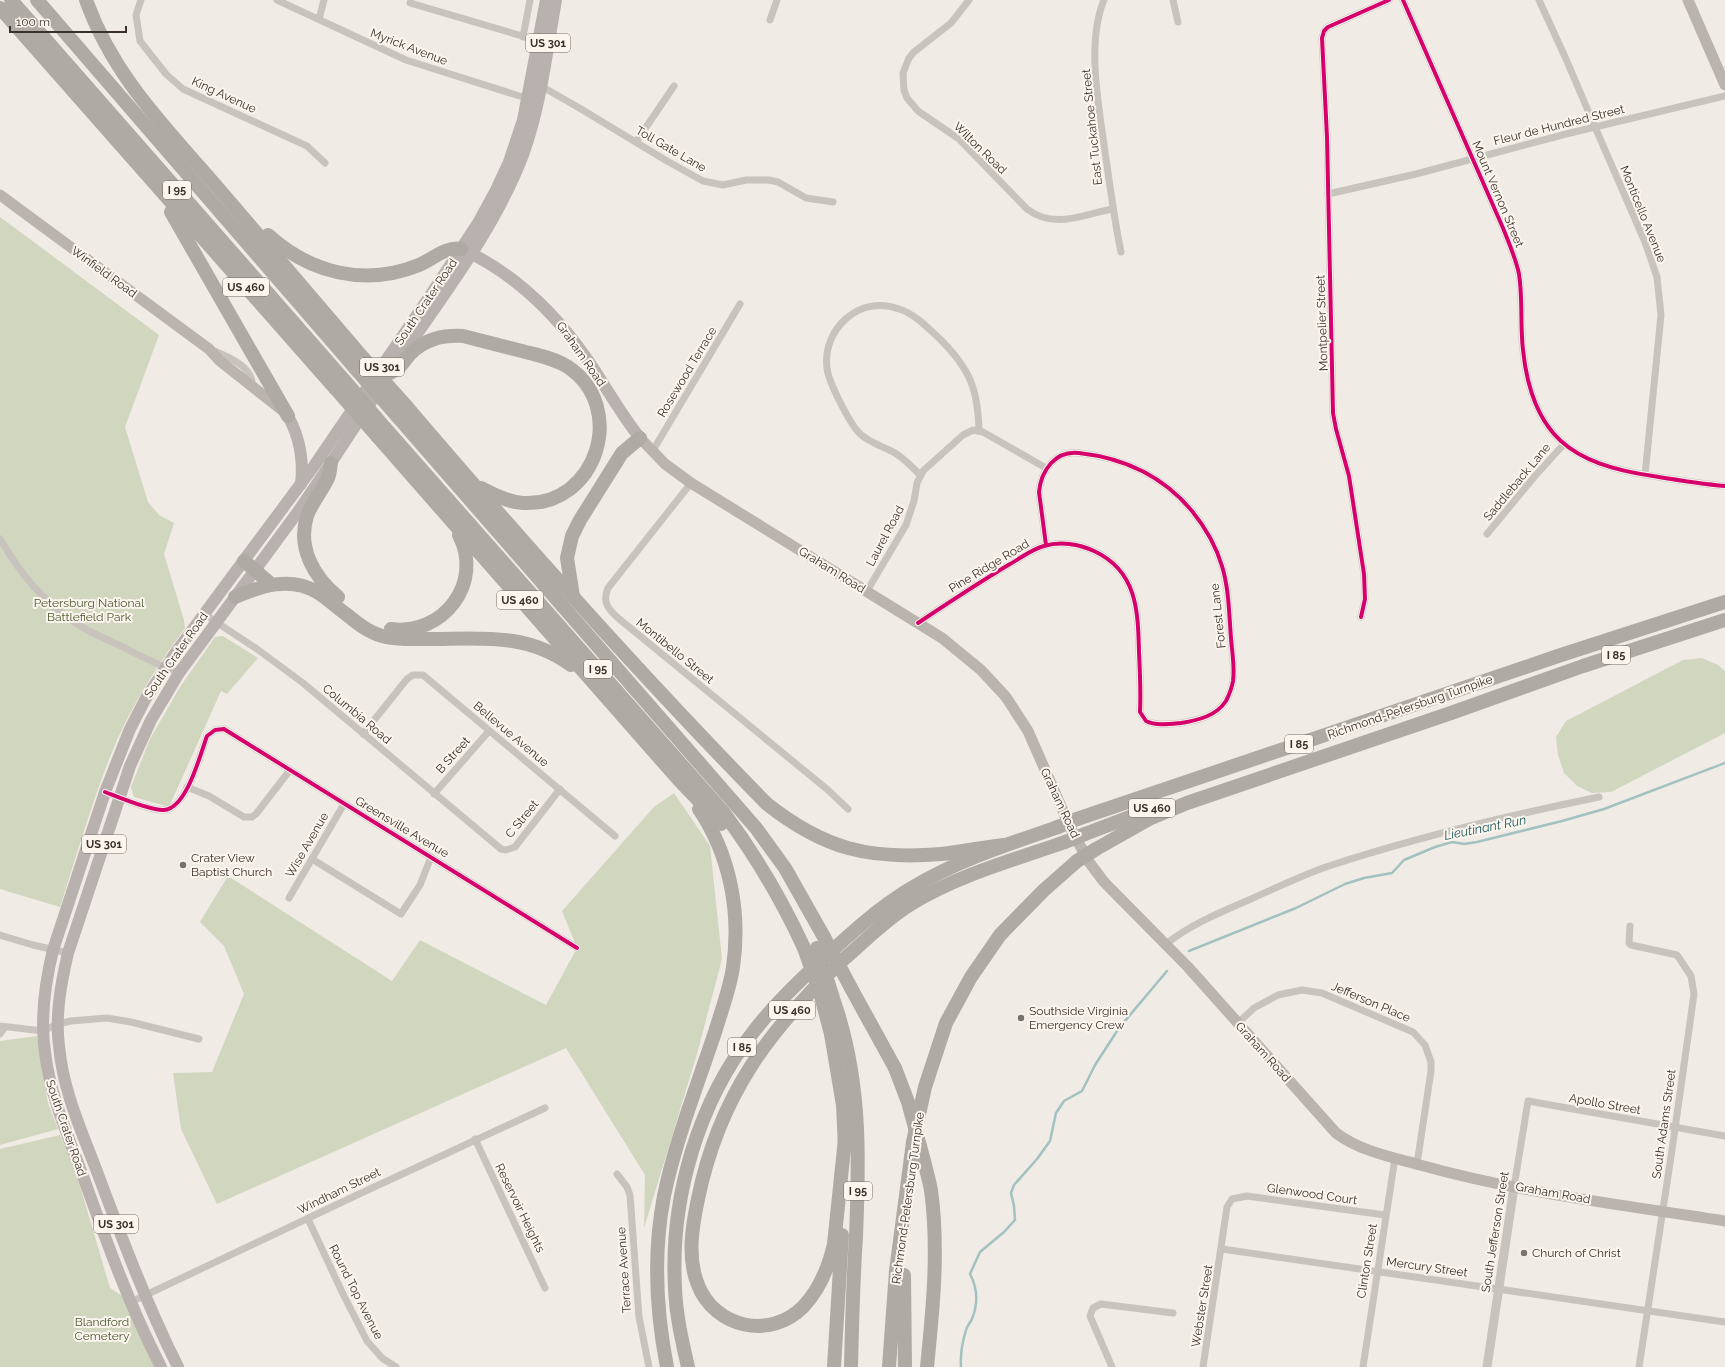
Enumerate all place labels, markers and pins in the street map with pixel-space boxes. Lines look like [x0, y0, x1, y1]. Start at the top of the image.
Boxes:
place label: Crater View Baptist Church [191, 851, 272, 879]
marker: Crater View Baptist Church [178, 860, 188, 870]
place label: Southside Virginia Emergency Crew [1029, 1004, 1128, 1032]
marker: Southside Virginia Emergency Crew [1016, 1013, 1026, 1023]
place label: Church of Christ [1532, 1246, 1621, 1260]
marker: Church of Christ [1519, 1248, 1529, 1258]

